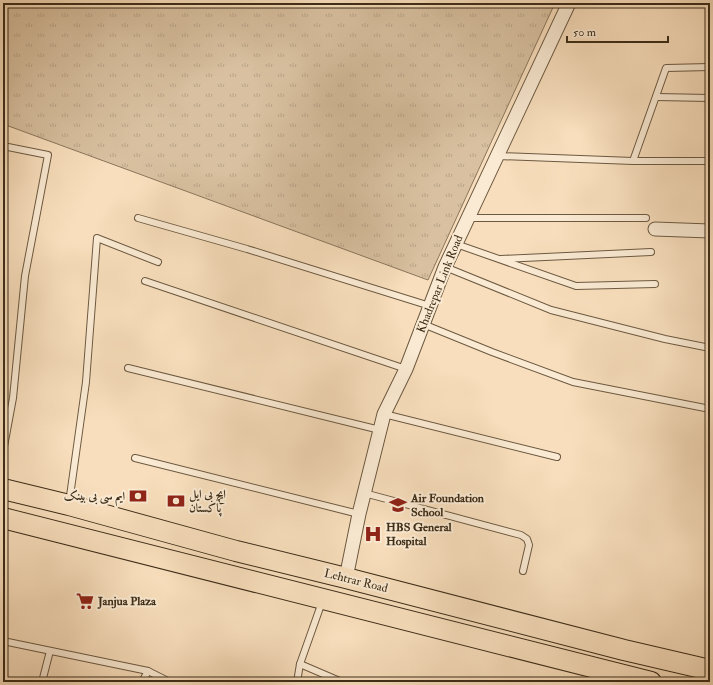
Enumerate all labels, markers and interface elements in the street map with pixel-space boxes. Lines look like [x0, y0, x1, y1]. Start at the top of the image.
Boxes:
scale bar [567, 18, 668, 44]
text: 50 m [573, 25, 597, 40]
street label: Khadrepar Link Road [413, 233, 467, 335]
bank icon: ایم سی بی بینک [128, 486, 148, 506]
place label: ایچ بی ایل پاکستان [189, 487, 226, 517]
place label: ایم سی بی بینک [64, 489, 125, 507]
bank icon: ایچ بی ایل پاکستان [166, 491, 186, 511]
place label: Air Foundation School [410, 491, 485, 520]
school or university icon: Air Foundation School [388, 495, 408, 515]
place label: HBS General Hospital [386, 520, 453, 549]
hospital icon: HBS General Hospital [363, 524, 383, 544]
street label: Lehtrar Road [322, 566, 390, 596]
supermarket icon: Janjua Plaza [75, 591, 95, 611]
place label: Janjua Plaza [97, 594, 157, 609]

